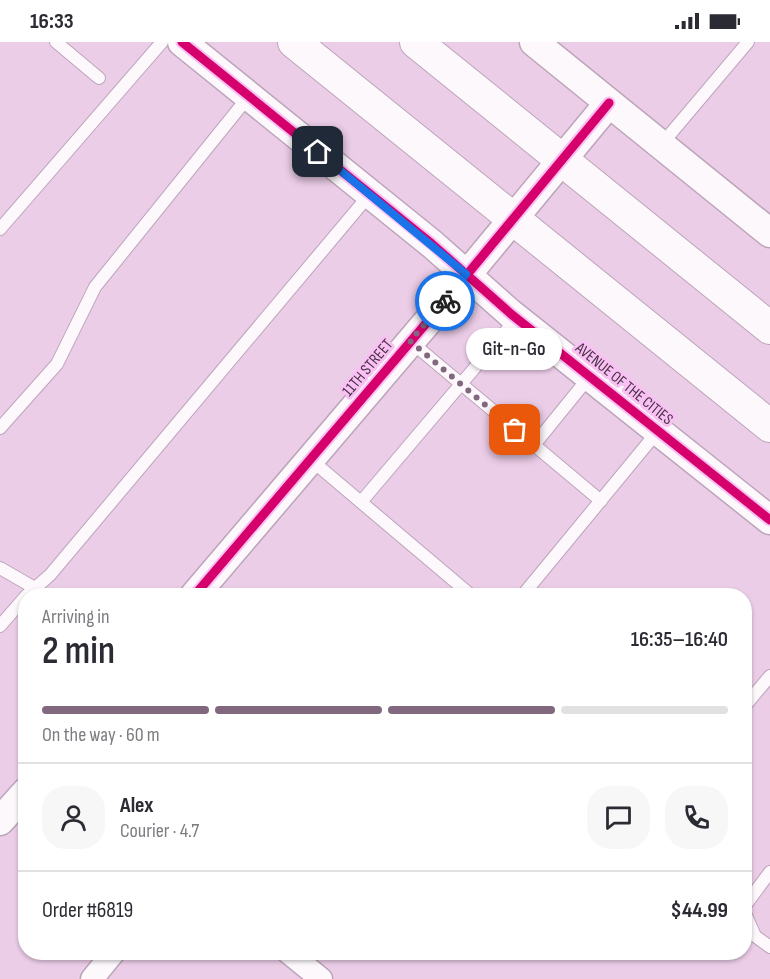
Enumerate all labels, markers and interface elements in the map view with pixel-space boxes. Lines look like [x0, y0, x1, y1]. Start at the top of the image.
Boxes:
text: 16:33 [30, 8, 74, 35]
pin [292, 126, 343, 177]
icon: home [301, 135, 334, 168]
courier [415, 271, 475, 331]
icon: bike [429, 285, 462, 318]
callout: Git-n-Go [467, 328, 563, 370]
street label: 11TH STREET [339, 335, 398, 400]
text: Git-n-Go [482, 337, 546, 361]
street label: AVENUE OF THE CITIES [571, 338, 677, 429]
pin [489, 404, 540, 455]
icon: bag [498, 413, 531, 446]
text: Arriving in [42, 605, 110, 629]
text: 16:35–16:40 [631, 626, 728, 653]
text: 2 min [42, 628, 115, 675]
text: On the way · 60 m [42, 723, 160, 747]
button: person [42, 786, 105, 849]
button: chat [587, 786, 650, 849]
button: phone [665, 786, 728, 849]
text: Alex [120, 792, 153, 819]
text: Courier · 4.7 [120, 819, 199, 843]
text: Order #6819 [42, 897, 133, 924]
text: $44.99 [671, 897, 728, 924]

